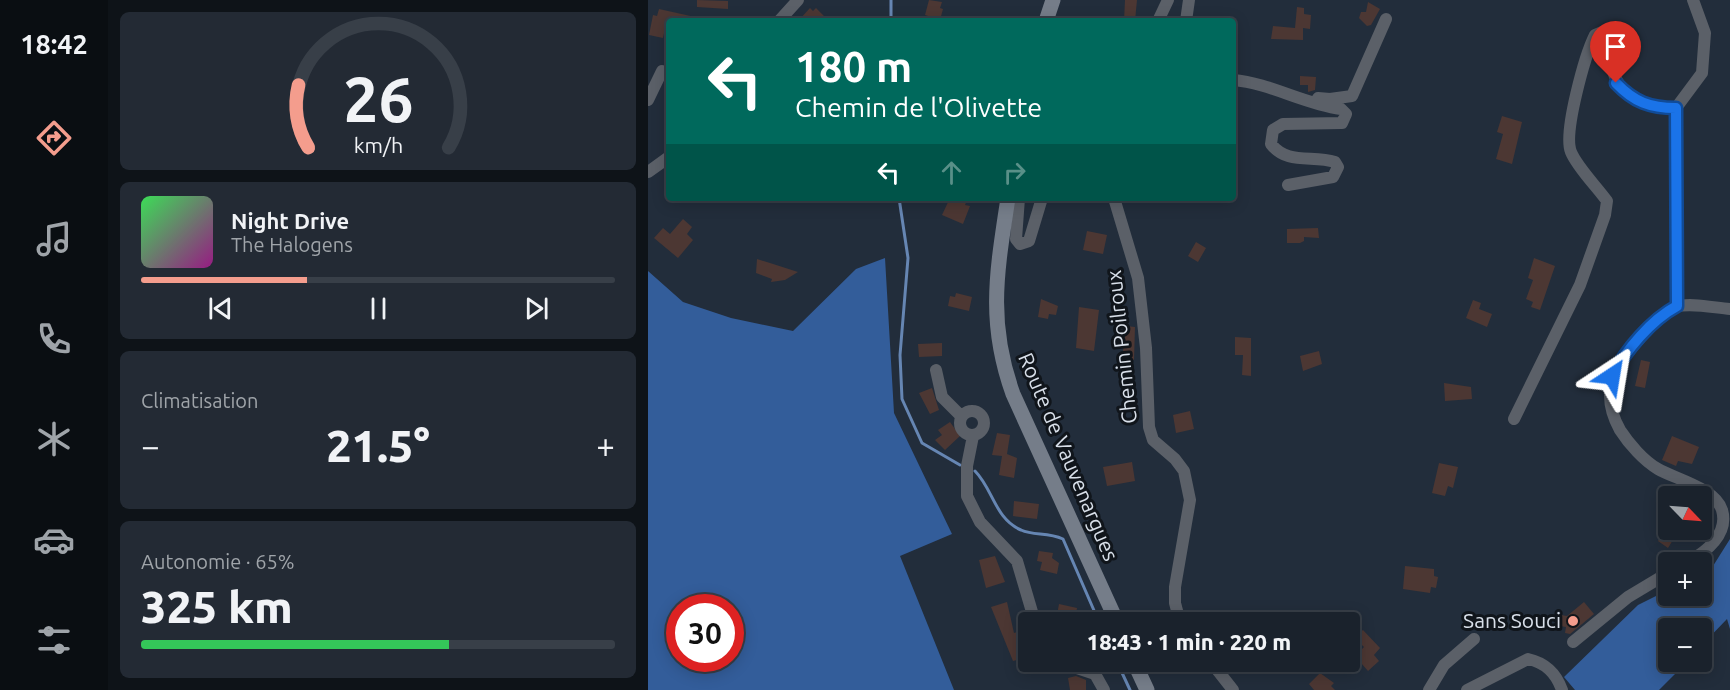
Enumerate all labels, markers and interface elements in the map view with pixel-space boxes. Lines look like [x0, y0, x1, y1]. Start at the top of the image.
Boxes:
pin [1590, 21, 1641, 83]
text: 18:42 [20, 29, 88, 59]
icon: arrive [1599, 30, 1632, 63]
icon: left [696, 42, 774, 120]
text: 180 m [795, 43, 912, 90]
text: 26 [343, 64, 413, 134]
text: Chemin de l'Olivette [795, 92, 1042, 122]
icon: directions [33, 117, 75, 159]
text: km/h [353, 133, 403, 157]
icon: left [872, 156, 905, 189]
icon: ahead [935, 156, 968, 189]
icon: right [998, 156, 1031, 189]
text: Night Drive [231, 208, 349, 233]
icon: music [33, 218, 75, 260]
text: The Halogens [231, 233, 353, 256]
street label: Chemin Poilroux [1101, 269, 1141, 425]
icon: previous [204, 292, 237, 325]
icon: pause [362, 292, 395, 325]
icon: next [520, 292, 553, 325]
icon: phone [33, 318, 75, 360]
position arrow [1580, 344, 1644, 408]
street label: Route de Vauvenargues [1014, 349, 1124, 564]
text: Climatisation [141, 389, 258, 412]
icon: climate [33, 418, 75, 460]
text: 21.5° [326, 420, 430, 471]
text: − [141, 427, 160, 464]
text: + [596, 427, 615, 464]
north arrow [1658, 486, 1712, 540]
map controls [1658, 486, 1712, 672]
icon: car [33, 519, 75, 561]
text: Autonomie · 65% [141, 550, 295, 573]
button: + [1658, 552, 1712, 606]
text: 325 km [141, 581, 293, 632]
speed limit sign: 30 [666, 594, 744, 672]
place label: Sans Souci [1463, 608, 1561, 632]
marker: Sans Souci [1566, 614, 1580, 628]
button: − [1658, 618, 1712, 672]
icon: filters [33, 619, 75, 661]
text: 18:43 · 1 min · 220 m [1087, 629, 1291, 654]

